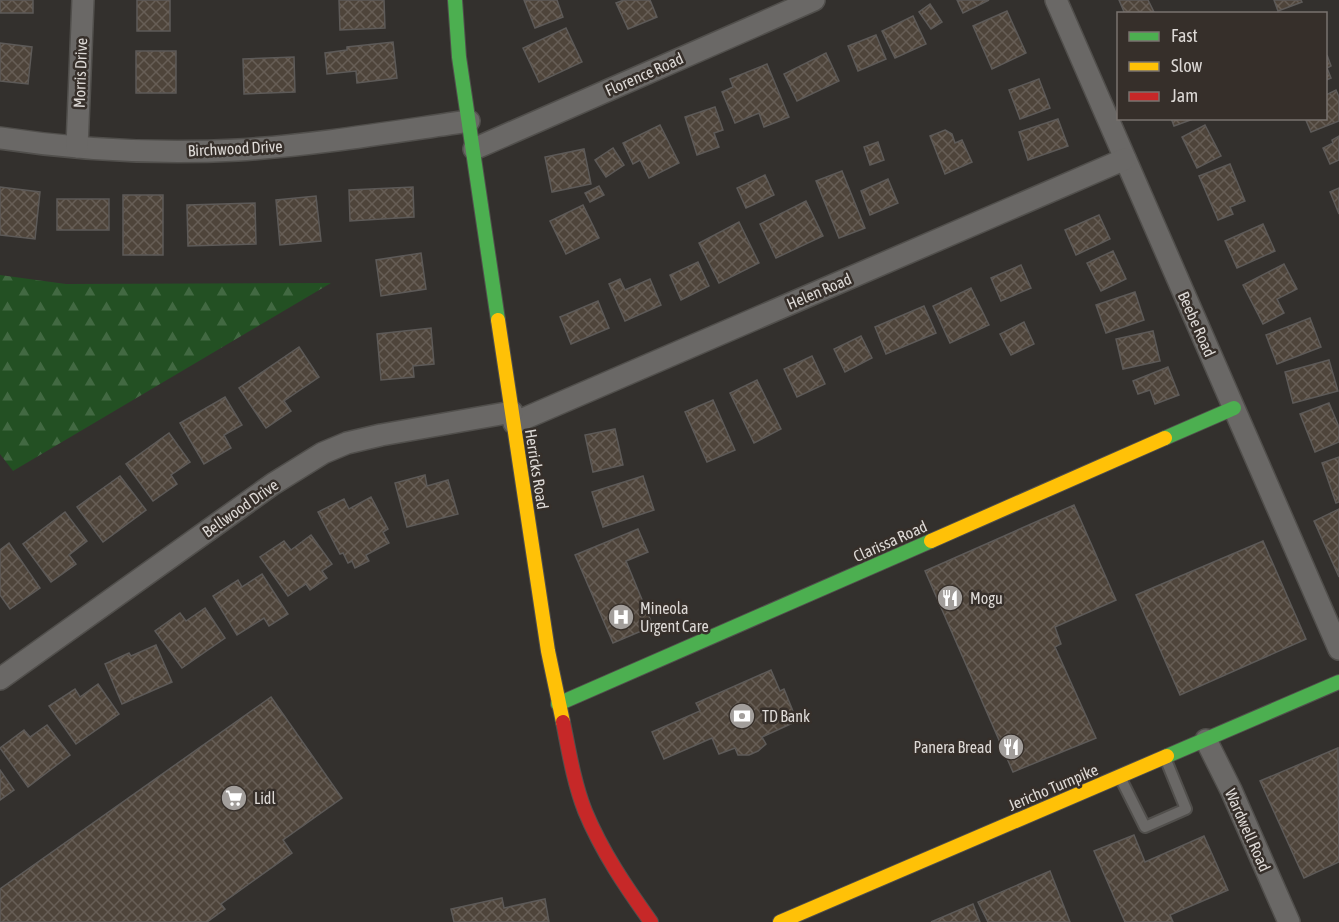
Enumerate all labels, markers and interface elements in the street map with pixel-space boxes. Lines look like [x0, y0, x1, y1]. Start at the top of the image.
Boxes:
legend [1117, 12, 1327, 120]
text: Fast [1171, 25, 1198, 46]
street label: Morris Drive [70, 38, 90, 108]
street label: Florence Road [602, 49, 686, 99]
text: Slow [1171, 55, 1202, 76]
text: Jam [1171, 85, 1198, 106]
street label: Birchwood Drive [187, 137, 283, 159]
street label: Helen Road [784, 269, 854, 313]
street label: Beebe Road [1175, 289, 1219, 359]
street label: Herricks Road [522, 428, 552, 510]
street label: Bellwood Drive [199, 475, 281, 541]
street label: Clarissa Road [850, 517, 930, 565]
restaurant icon: Mogu [935, 583, 965, 613]
place label: Mogu [970, 589, 1003, 608]
place label: Mineola Urgent Care [640, 599, 709, 636]
hospital icon: Mineola Urgent Care [606, 602, 636, 632]
bank icon: TD Bank [727, 701, 757, 731]
place label: TD Bank [762, 707, 810, 725]
restaurant icon: Panera Bread [996, 732, 1026, 762]
place label: Panera Bread [913, 738, 992, 756]
street label: Jericho Turnpike [1005, 760, 1101, 815]
supermarket icon: Lidl [219, 783, 249, 813]
street label: Wardwell Road [1222, 786, 1274, 874]
place label: Lidl [254, 789, 276, 807]

